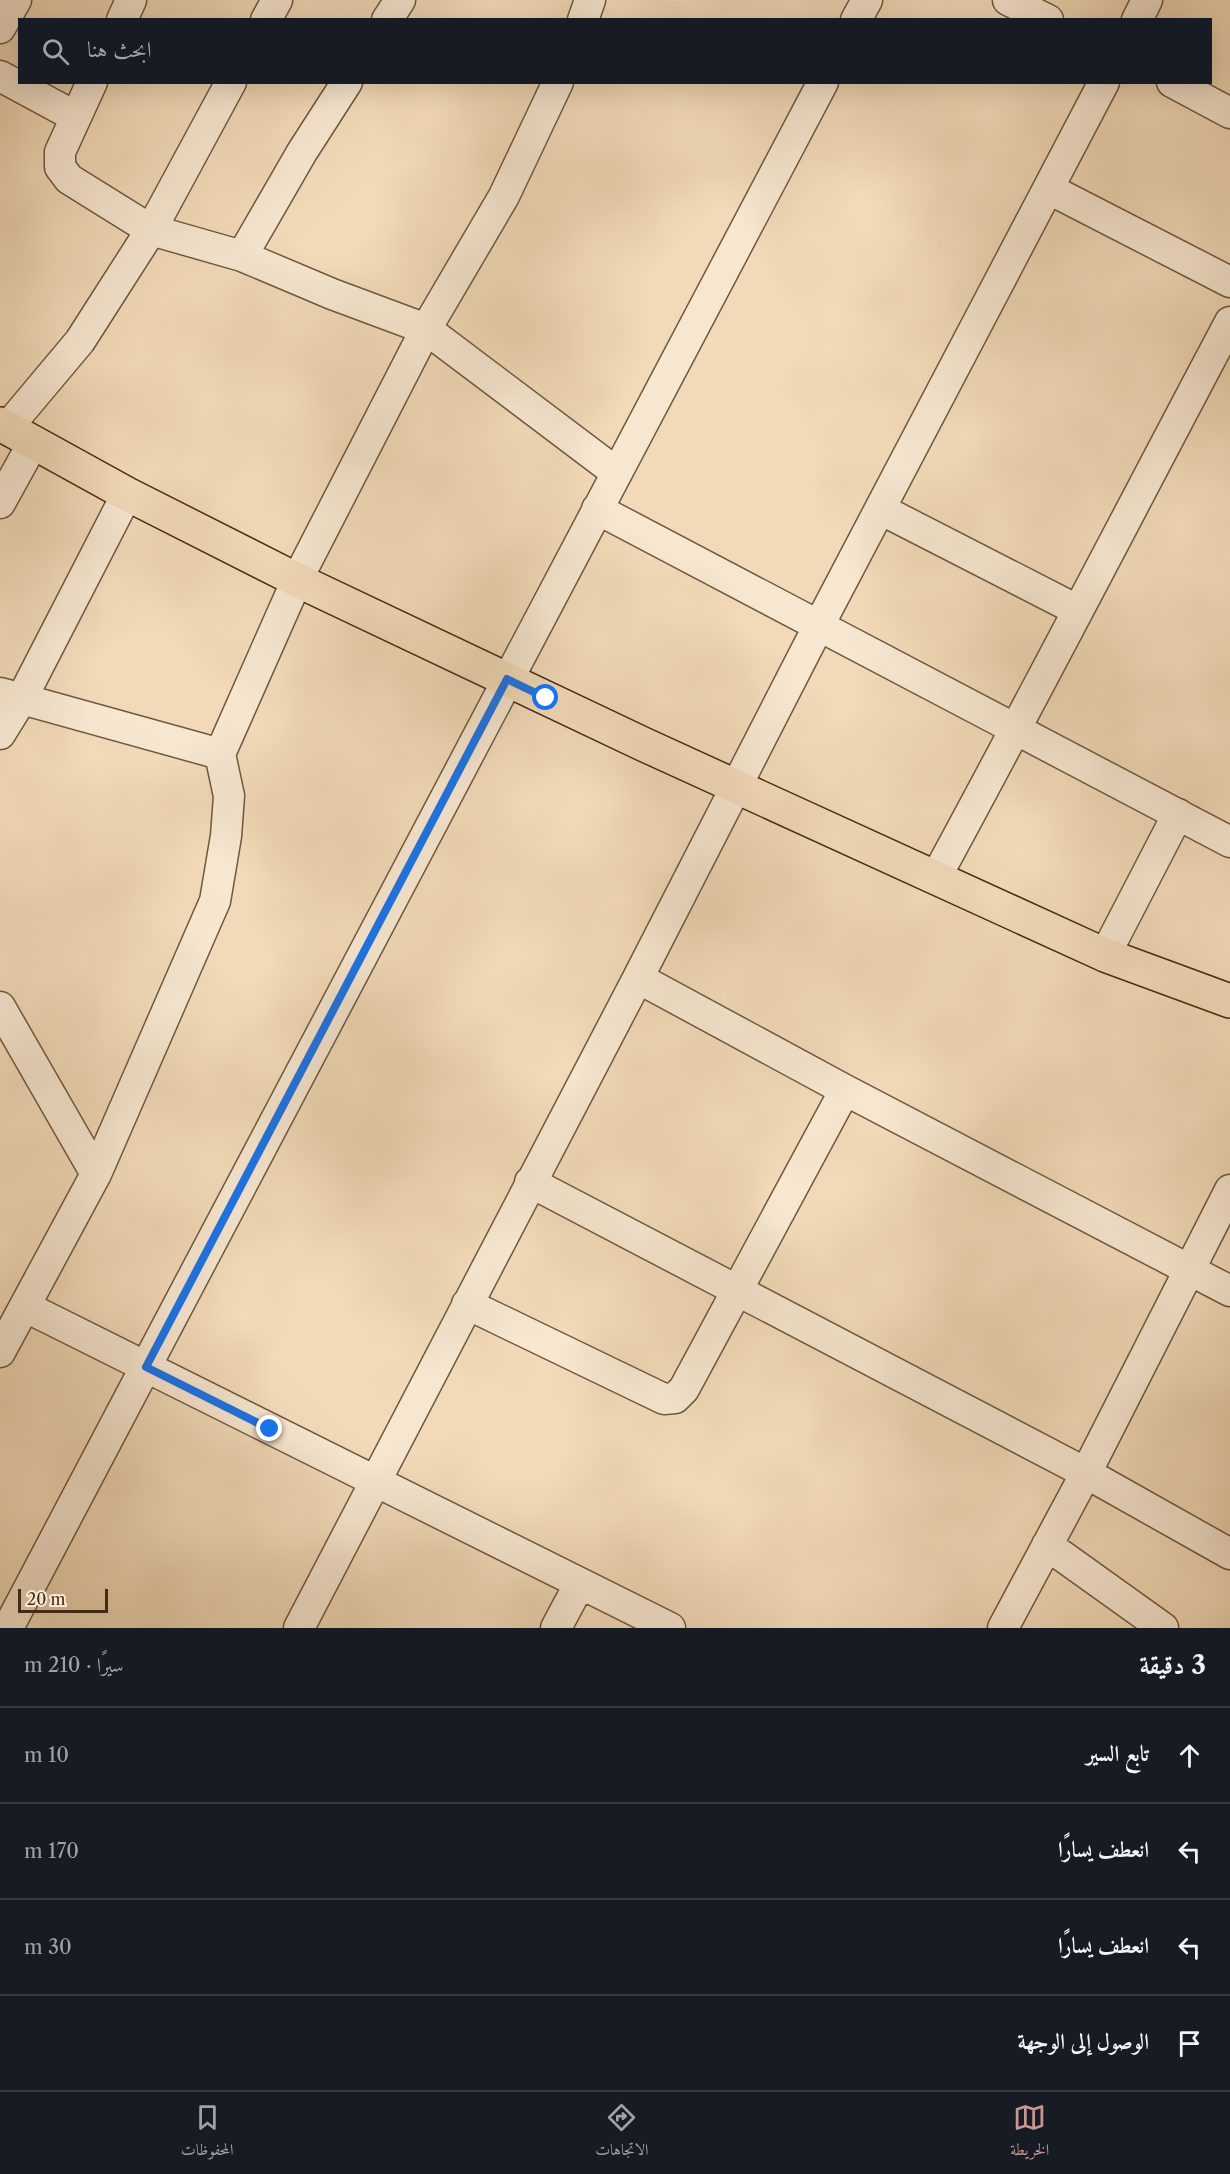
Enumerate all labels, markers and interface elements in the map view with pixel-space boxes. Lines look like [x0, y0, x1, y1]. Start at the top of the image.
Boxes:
search box [18, 18, 1212, 84]
icon: search [39, 35, 72, 68]
text: ابحث هنا [87, 36, 152, 63]
route start [532, 684, 558, 710]
route end [256, 1415, 282, 1441]
scale bar [18, 1586, 108, 1614]
text: 20 m [27, 1589, 66, 1609]
text: 3 دقيقة [1139, 1649, 1206, 1681]
text: سيرًا · 210 m [24, 1653, 124, 1677]
icon: ahead [1173, 1739, 1206, 1772]
text: تابع السير [1086, 1740, 1149, 1767]
text: 10 m [24, 1743, 69, 1767]
icon: left [1173, 1835, 1206, 1868]
text: انعطف يسارًا [1058, 1836, 1149, 1863]
text: 170 m [24, 1839, 79, 1863]
icon: left [1173, 1931, 1206, 1964]
text: انعطف يسارًا [1058, 1932, 1149, 1959]
text: 30 m [24, 1935, 72, 1959]
icon: arrive [1173, 2027, 1206, 2060]
text: الوصول إلى الوجهة [1017, 2028, 1149, 2055]
tab: المحفوظات [181, 2101, 234, 2165]
tab: الاتجاهات [595, 2101, 649, 2165]
tab: الخريطة [1010, 2101, 1049, 2165]

